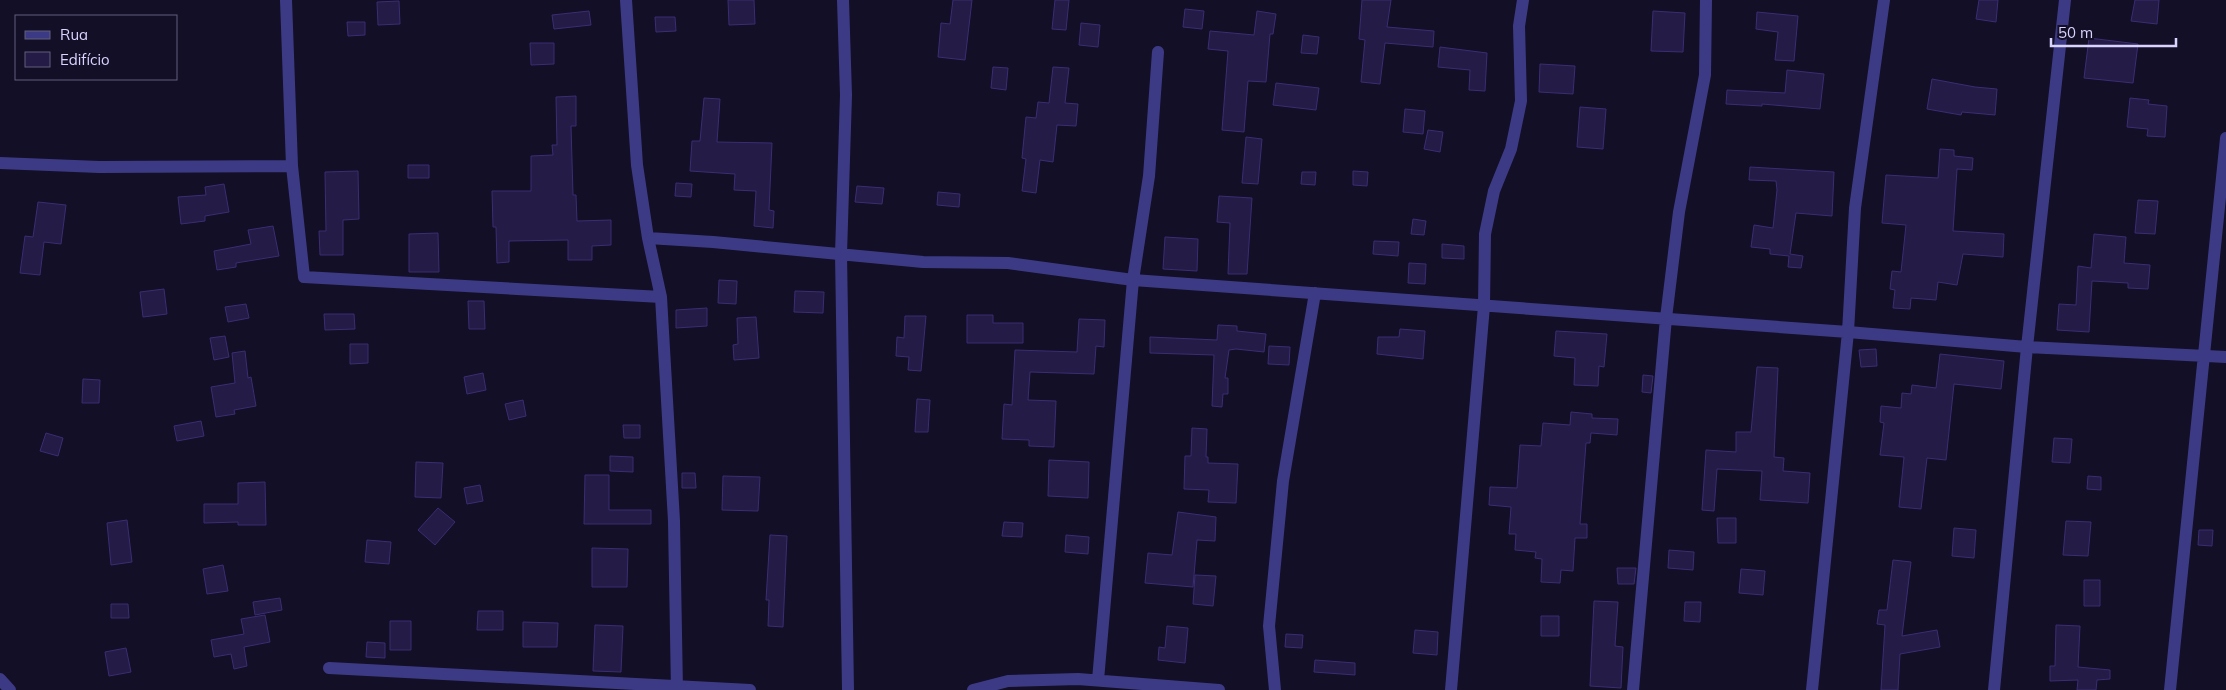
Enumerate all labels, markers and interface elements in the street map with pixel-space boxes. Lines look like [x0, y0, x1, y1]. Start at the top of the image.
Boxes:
legend [15, 15, 178, 80]
scale bar [2051, 15, 2176, 47]
text: 50 m [2058, 23, 2093, 42]
text: Rua [60, 25, 88, 44]
text: Edifício [60, 50, 110, 69]

